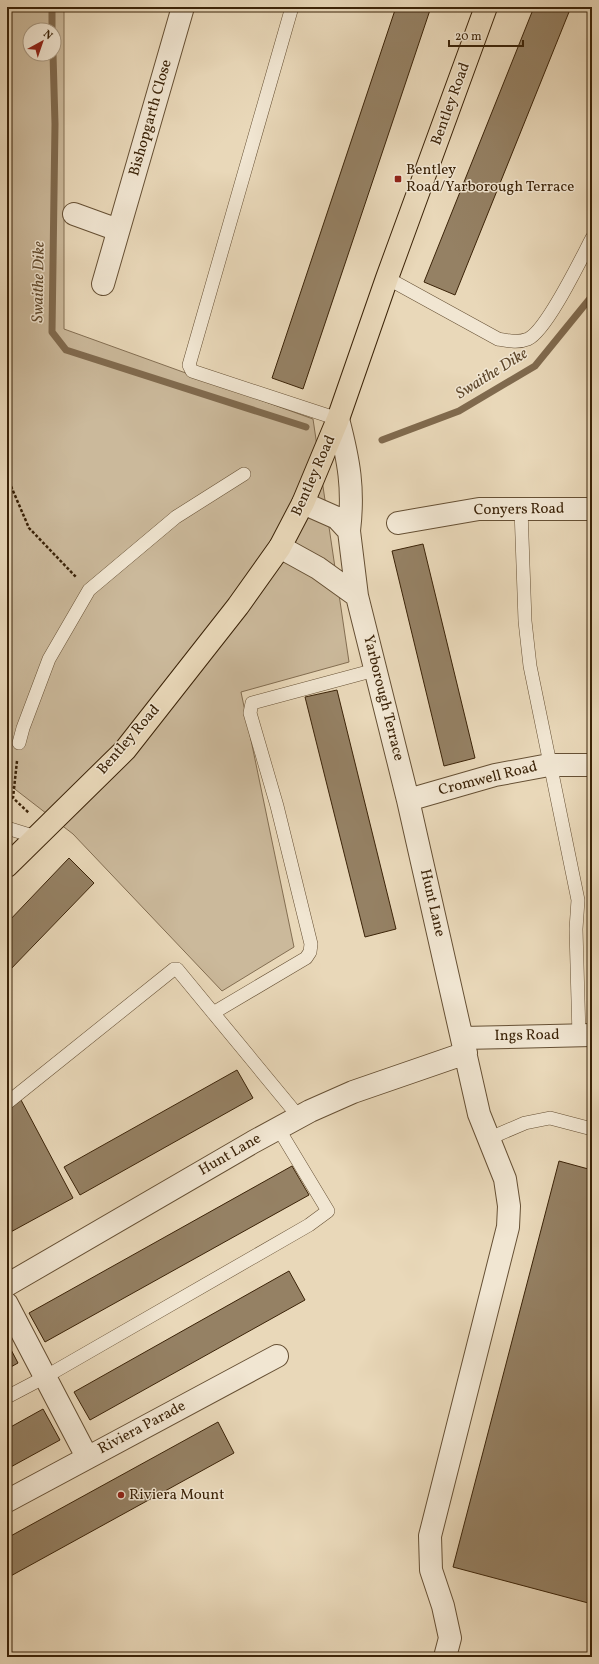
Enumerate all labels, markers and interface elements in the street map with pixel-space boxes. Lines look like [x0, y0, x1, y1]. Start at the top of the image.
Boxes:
north arrow [22, 22, 62, 62]
scale bar [449, 22, 523, 48]
text: N [40, 27, 55, 44]
text: 20 m [455, 29, 482, 45]
street label: Bishopgarth Close [124, 57, 178, 179]
street label: Bentley Road [426, 60, 476, 148]
place label: Bentley Road/Yarborough Terrace [406, 160, 574, 198]
marker: Bentley Road/Yarborough Terrace [393, 174, 403, 184]
water label: Swaithe Dike [27, 241, 51, 323]
water label: Swaithe Dike [452, 343, 532, 405]
street label: Bentley Road [287, 432, 341, 520]
street label: Conyers Road [473, 499, 565, 521]
street label: Yarborough Terrace [357, 633, 409, 763]
street label: Bentley Road [93, 700, 165, 780]
street label: Cromwell Road [436, 757, 540, 801]
street label: Hunt Lane [414, 867, 450, 939]
street label: Ings Road [494, 1025, 560, 1047]
street label: Hunt Lane [195, 1129, 265, 1181]
street label: Riviera Parade [94, 1396, 190, 1460]
place label: Riviera Mount [129, 1485, 224, 1506]
marker: Riviera Mount [116, 1490, 126, 1500]

